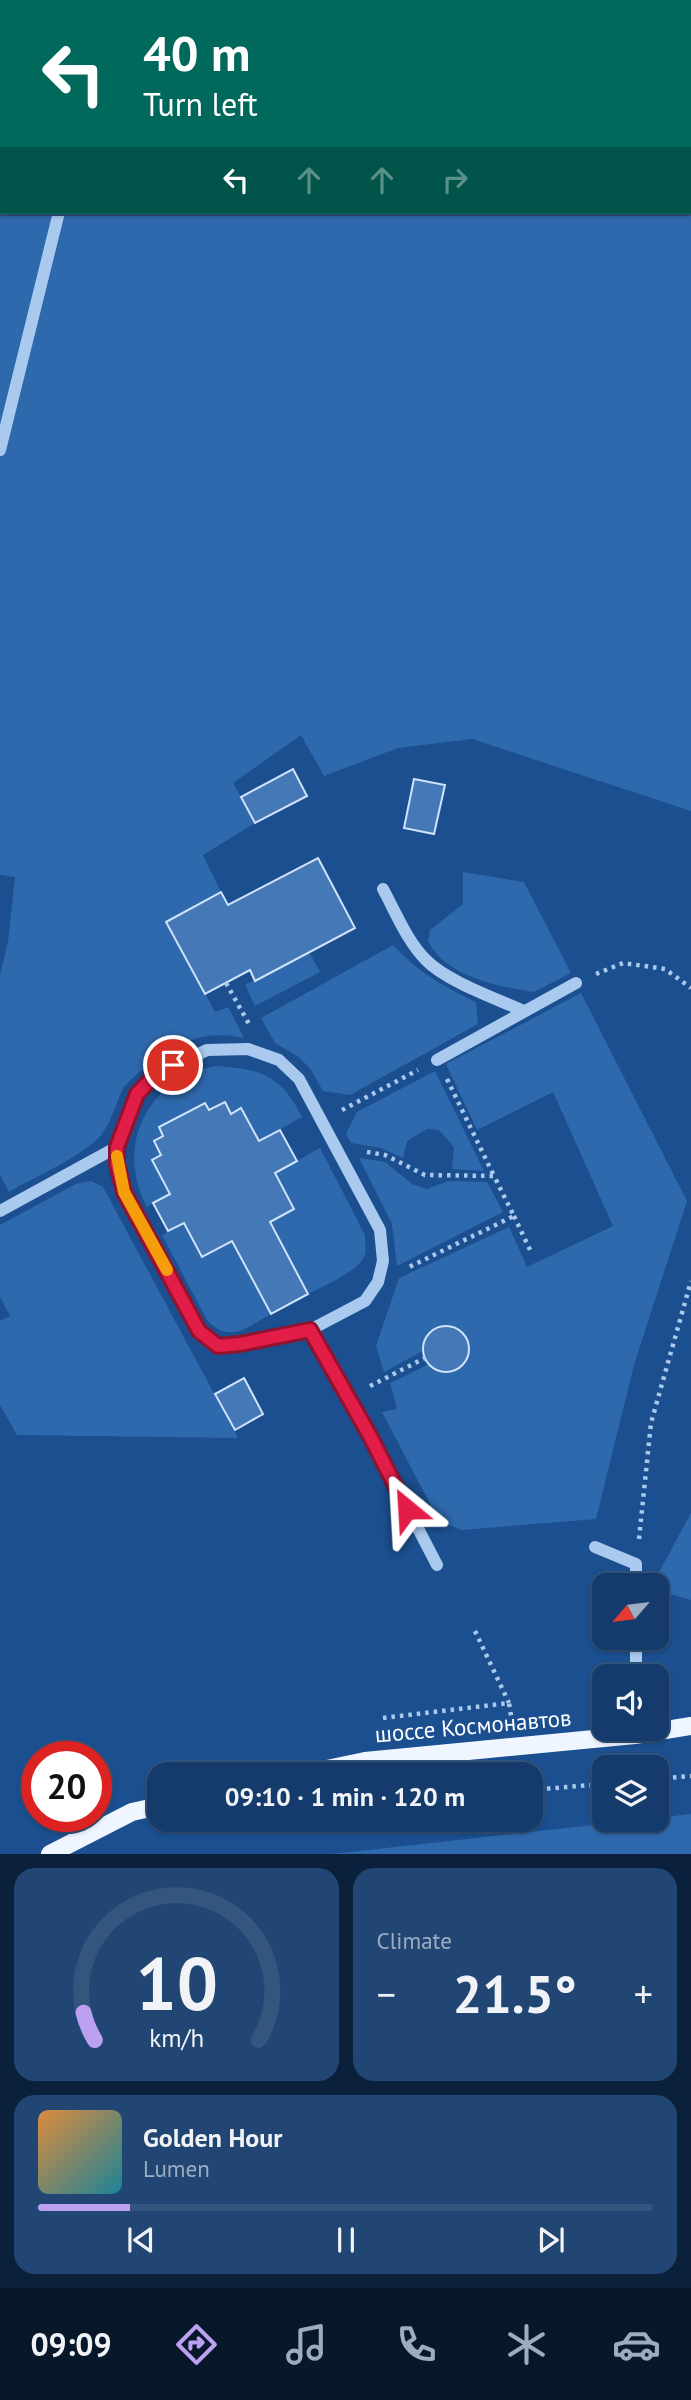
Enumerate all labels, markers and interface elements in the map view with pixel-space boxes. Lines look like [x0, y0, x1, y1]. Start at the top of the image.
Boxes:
text: 40 m [143, 21, 250, 85]
icon: left [28, 28, 119, 119]
text: Turn left [143, 83, 258, 125]
icon: left [217, 161, 255, 199]
icon: ahead [290, 161, 328, 199]
icon: ahead [363, 161, 401, 199]
icon: right [436, 161, 474, 199]
pin [143, 1035, 203, 1095]
icon: arrive [154, 1046, 192, 1084]
position arrow [370, 1472, 444, 1546]
north arrow [592, 1573, 668, 1650]
map controls [592, 1573, 669, 1832]
button: sound [592, 1664, 669, 1741]
street label: шоссе Космонавтов [374, 1702, 572, 1749]
speed limit sign: 20 [21, 1741, 112, 1832]
button: layers [592, 1755, 669, 1832]
text: 09:10 · 1 min · 120 m [225, 1780, 465, 1813]
text: Climate [377, 1926, 452, 1955]
text: 10 [135, 1937, 218, 2031]
text: 21.5° [453, 1960, 577, 2027]
text: − [377, 1969, 396, 2018]
text: + [634, 1969, 653, 2018]
text: km/h [149, 2022, 204, 2054]
text: Golden Hour [143, 2121, 282, 2154]
text: Lumen [143, 2154, 210, 2183]
icon: previous [122, 2221, 160, 2259]
icon: pause [327, 2221, 365, 2259]
icon: next [532, 2221, 570, 2259]
icon: directions [172, 2320, 221, 2369]
icon: music [282, 2320, 331, 2369]
icon: phone [392, 2320, 441, 2369]
icon: climate [502, 2320, 551, 2369]
icon: car [612, 2320, 661, 2369]
text: 09:09 [30, 2323, 112, 2365]

